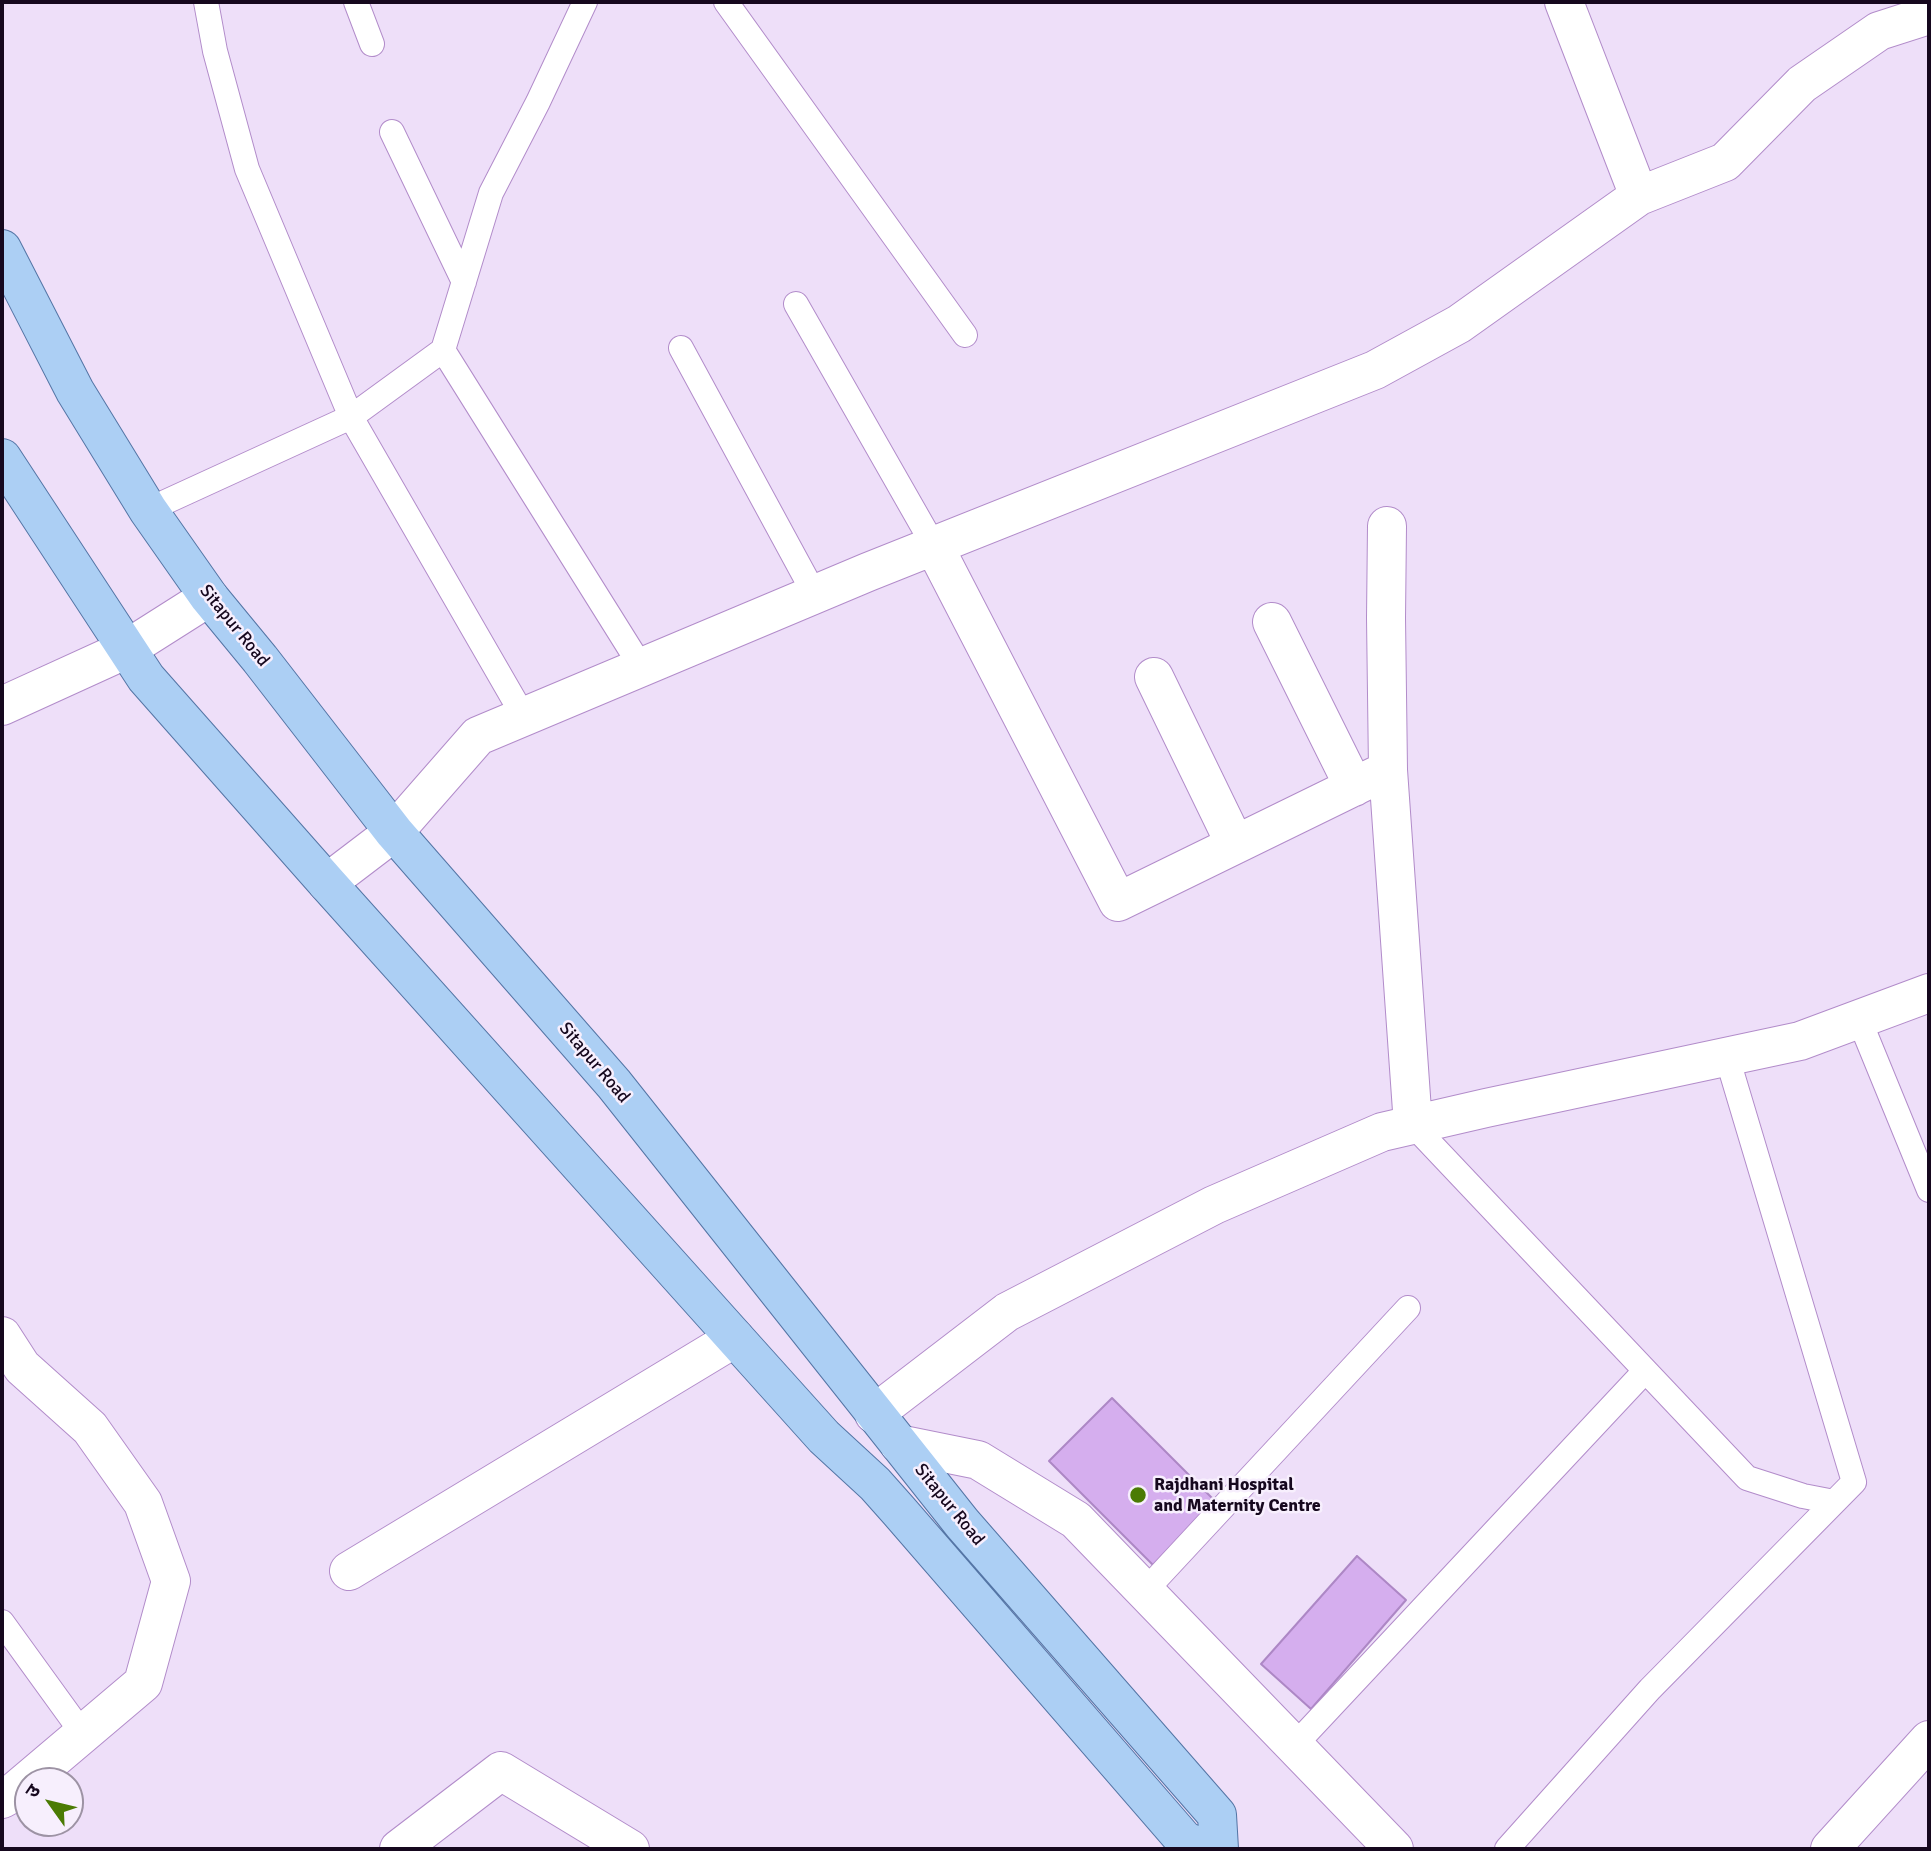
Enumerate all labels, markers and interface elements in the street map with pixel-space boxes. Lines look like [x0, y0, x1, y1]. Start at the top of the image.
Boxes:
street label: Sitapur Road [195, 581, 273, 671]
street label: Sitapur Road [554, 1018, 634, 1108]
street label: Sitapur Road [910, 1460, 988, 1550]
place label: Rajdhani Hospital and Maternity Centre [1154, 1474, 1321, 1516]
marker: Rajdhani Hospital and Maternity Centre [1128, 1485, 1148, 1505]
north arrow [14, 1767, 84, 1837]
text: उ [20, 1780, 46, 1803]

